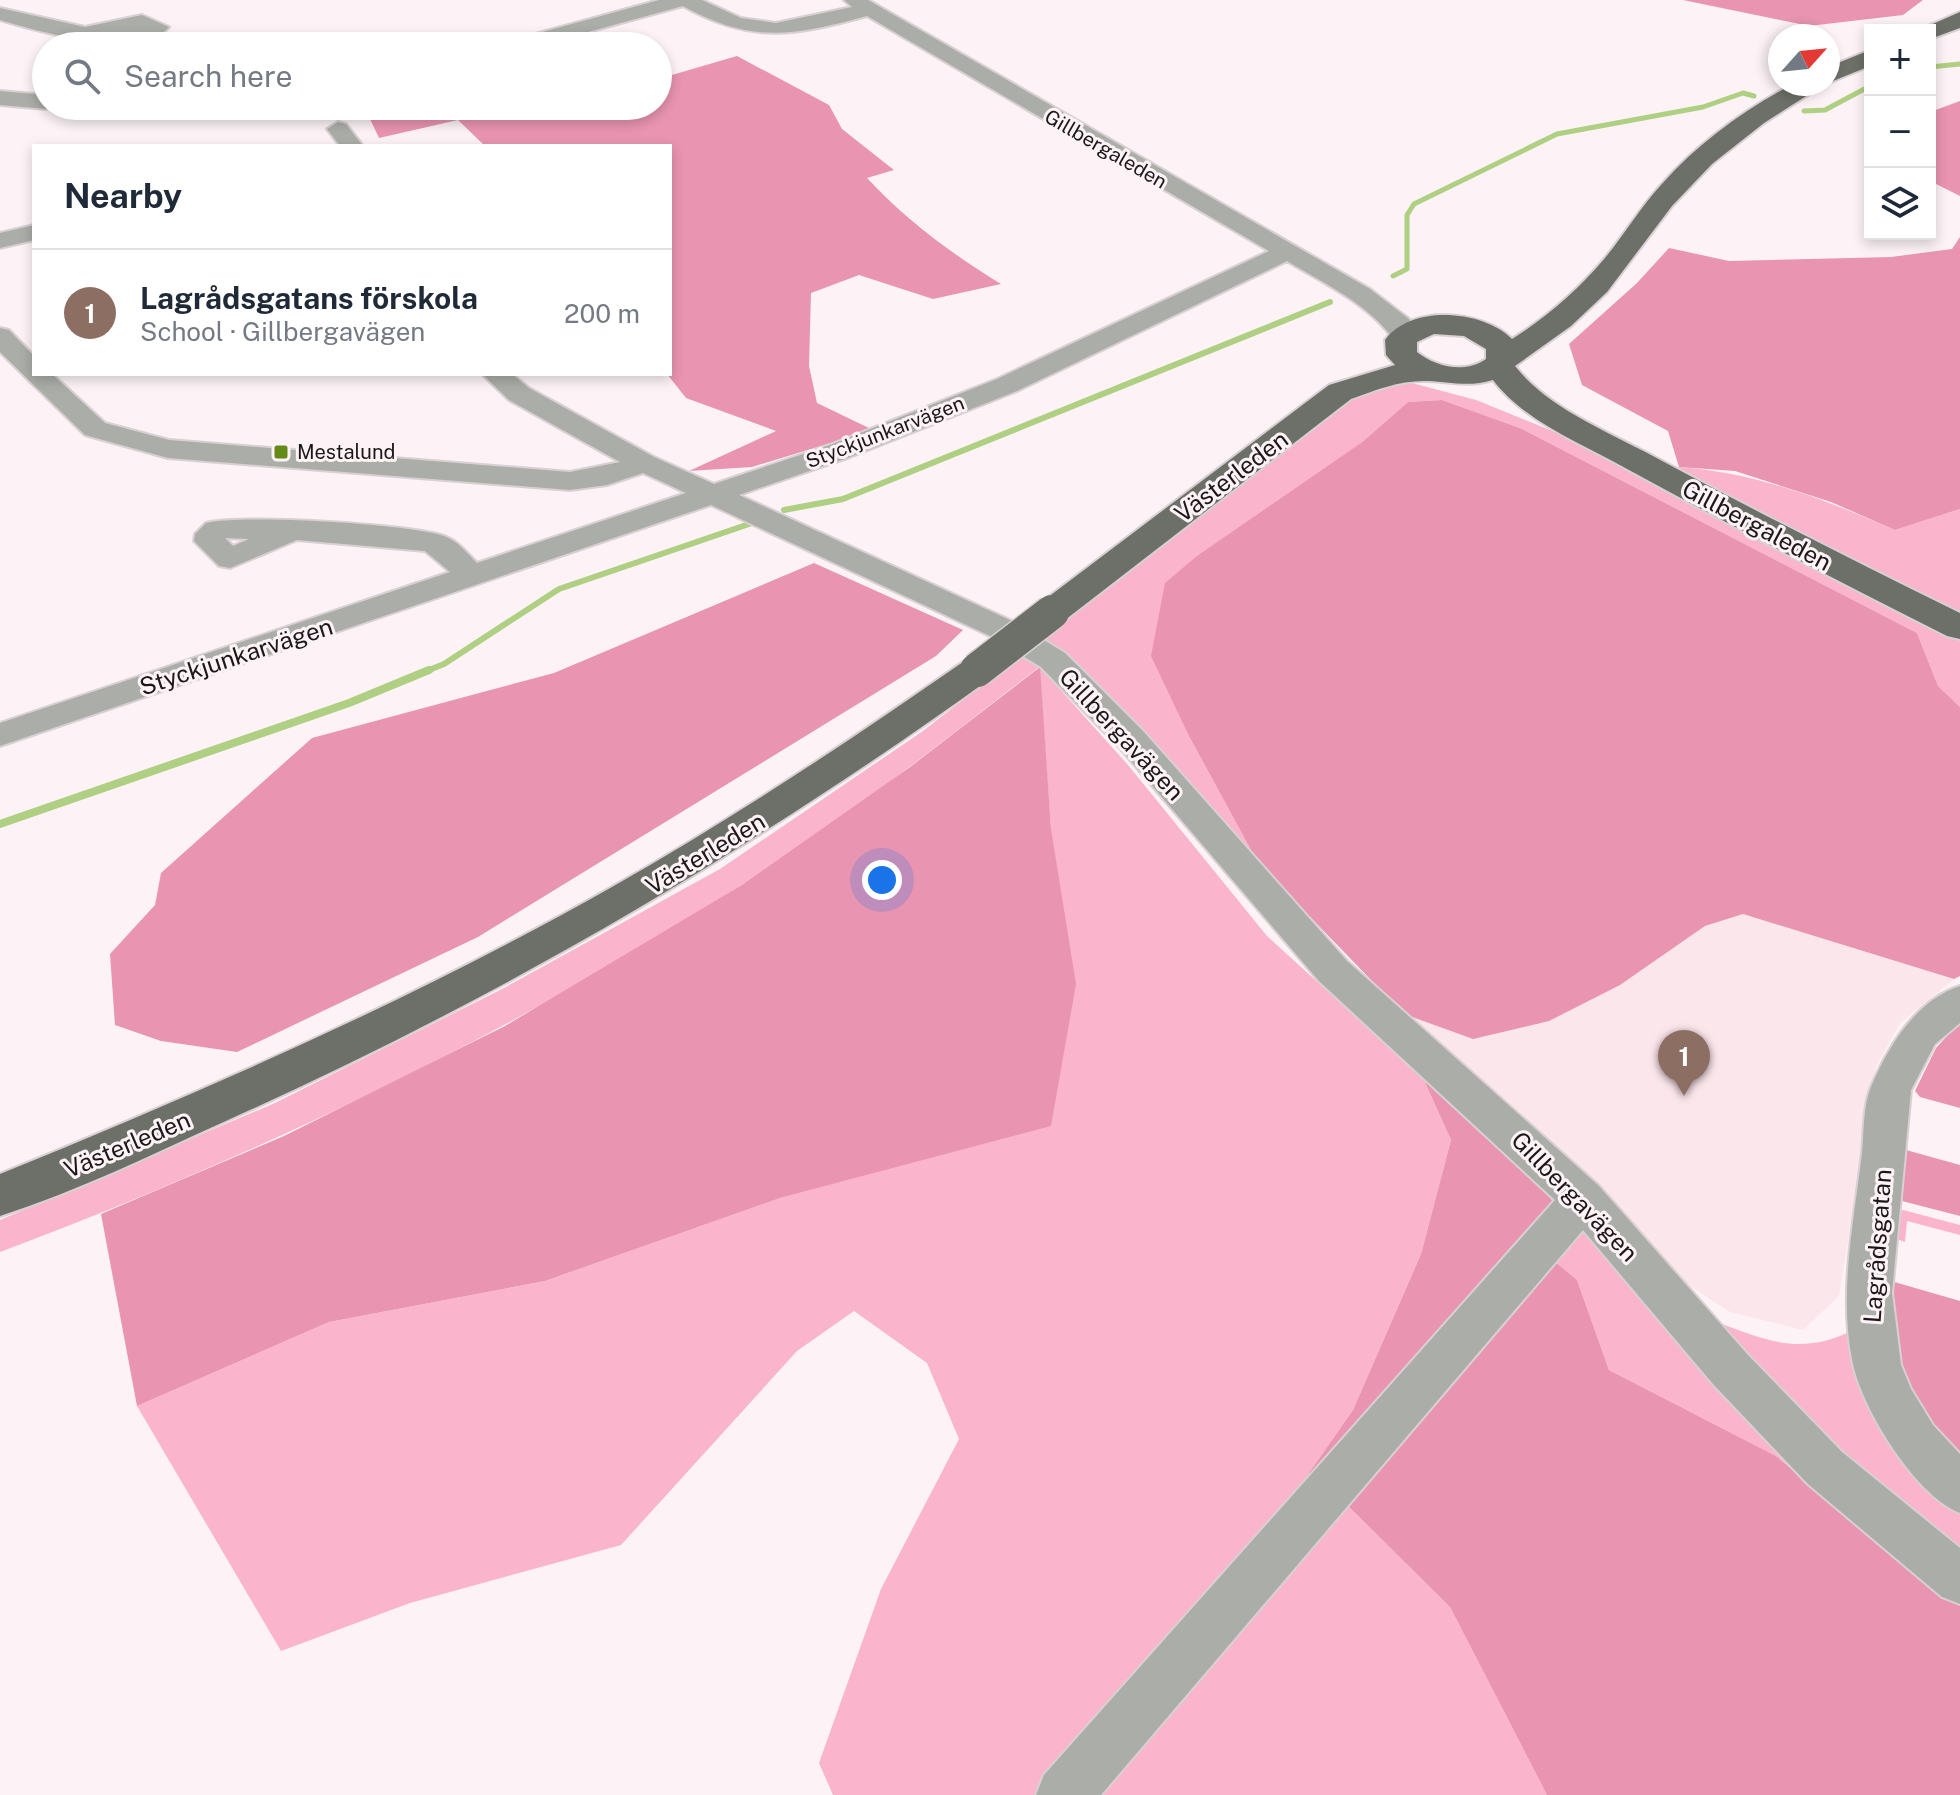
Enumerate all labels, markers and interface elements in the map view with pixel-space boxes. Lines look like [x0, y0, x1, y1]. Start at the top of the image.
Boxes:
north arrow [1768, 24, 1840, 96]
map controls [1864, 24, 1936, 240]
button: + [1864, 24, 1936, 96]
search box [32, 32, 672, 120]
icon: search [60, 54, 104, 98]
text: Search here [124, 58, 292, 94]
button: − [1864, 96, 1936, 168]
street label: Gillbergaleden [1041, 104, 1171, 194]
button: layers [1864, 168, 1936, 240]
text: Nearby [64, 176, 182, 216]
text: Lagrådsgatans förskola [140, 280, 478, 316]
text: 1 [84, 298, 96, 329]
text: 200 m [564, 298, 640, 329]
text: School · Gillbergavägen [140, 316, 425, 347]
street label: Styckjunkarvägen [802, 391, 968, 473]
street label: Västerleden [1169, 424, 1293, 528]
place label: Mestalund [297, 440, 395, 464]
marker: Mestalund [272, 443, 290, 461]
street label: Gillbergaleden [1678, 474, 1836, 576]
street label: Styckjunkarvägen [136, 612, 336, 700]
street label: Gillbergavägen [1054, 663, 1190, 805]
street label: Västerleden [640, 806, 770, 900]
your location [862, 860, 902, 900]
pin: 1 [1658, 1030, 1710, 1096]
street label: Västerleden [60, 1105, 194, 1183]
street label: Gillbergavägen [1506, 1125, 1644, 1267]
street label: Lagrådsgatan [1858, 1168, 1896, 1324]

